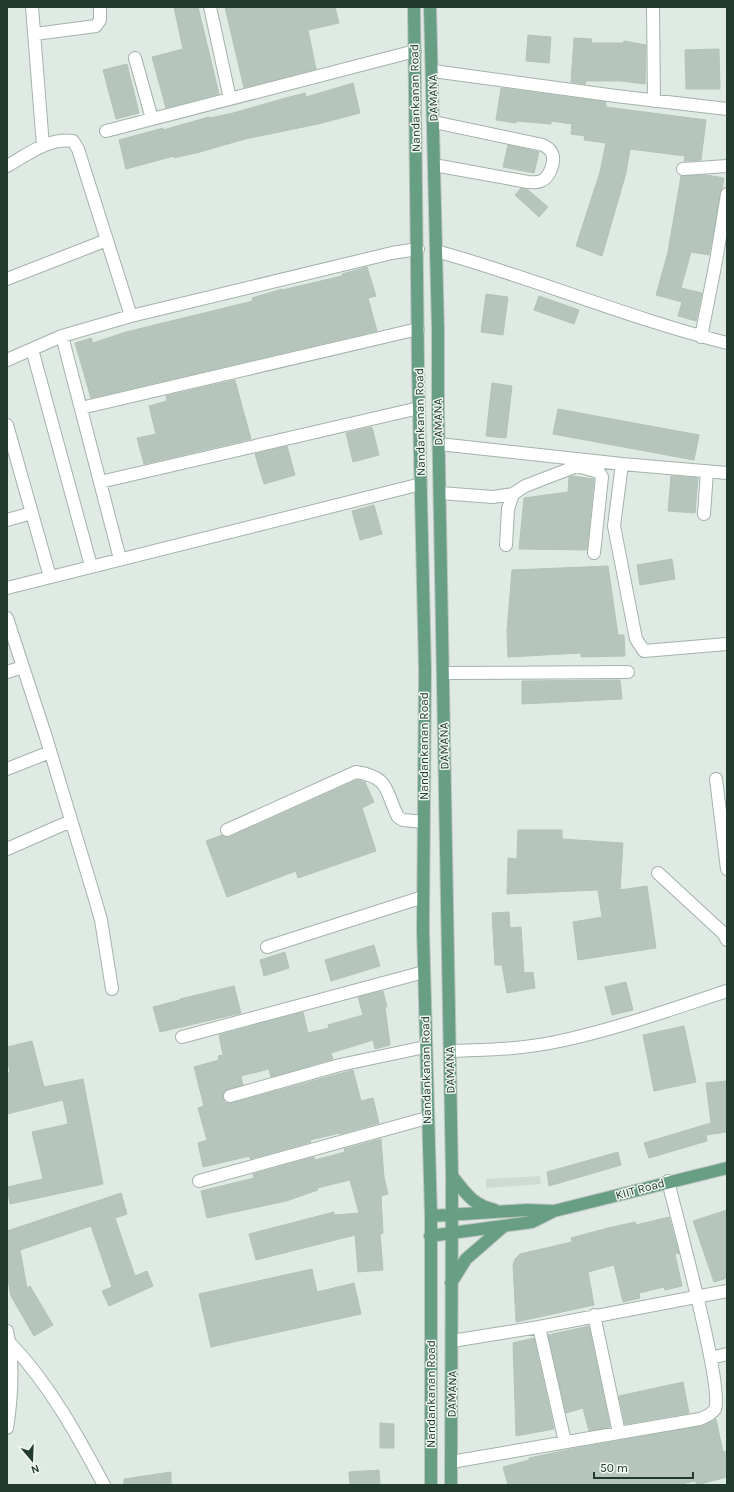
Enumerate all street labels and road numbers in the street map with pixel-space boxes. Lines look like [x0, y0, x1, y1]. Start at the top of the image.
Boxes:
street label: Nandankanan Road [407, 44, 423, 152]
street label: DAMANA [426, 74, 440, 122]
street label: Nandankanan Road [412, 368, 428, 476]
street label: DAMANA [431, 398, 445, 446]
street label: Nandankanan Road [417, 692, 431, 800]
street label: DAMANA [437, 722, 451, 770]
street label: Nandankanan Road [418, 1016, 434, 1124]
street label: DAMANA [443, 1046, 457, 1094]
street label: KIIT Road [614, 1176, 666, 1202]
street label: Nandankanan Road [424, 1340, 438, 1448]
street label: DAMANA [445, 1370, 459, 1418]

